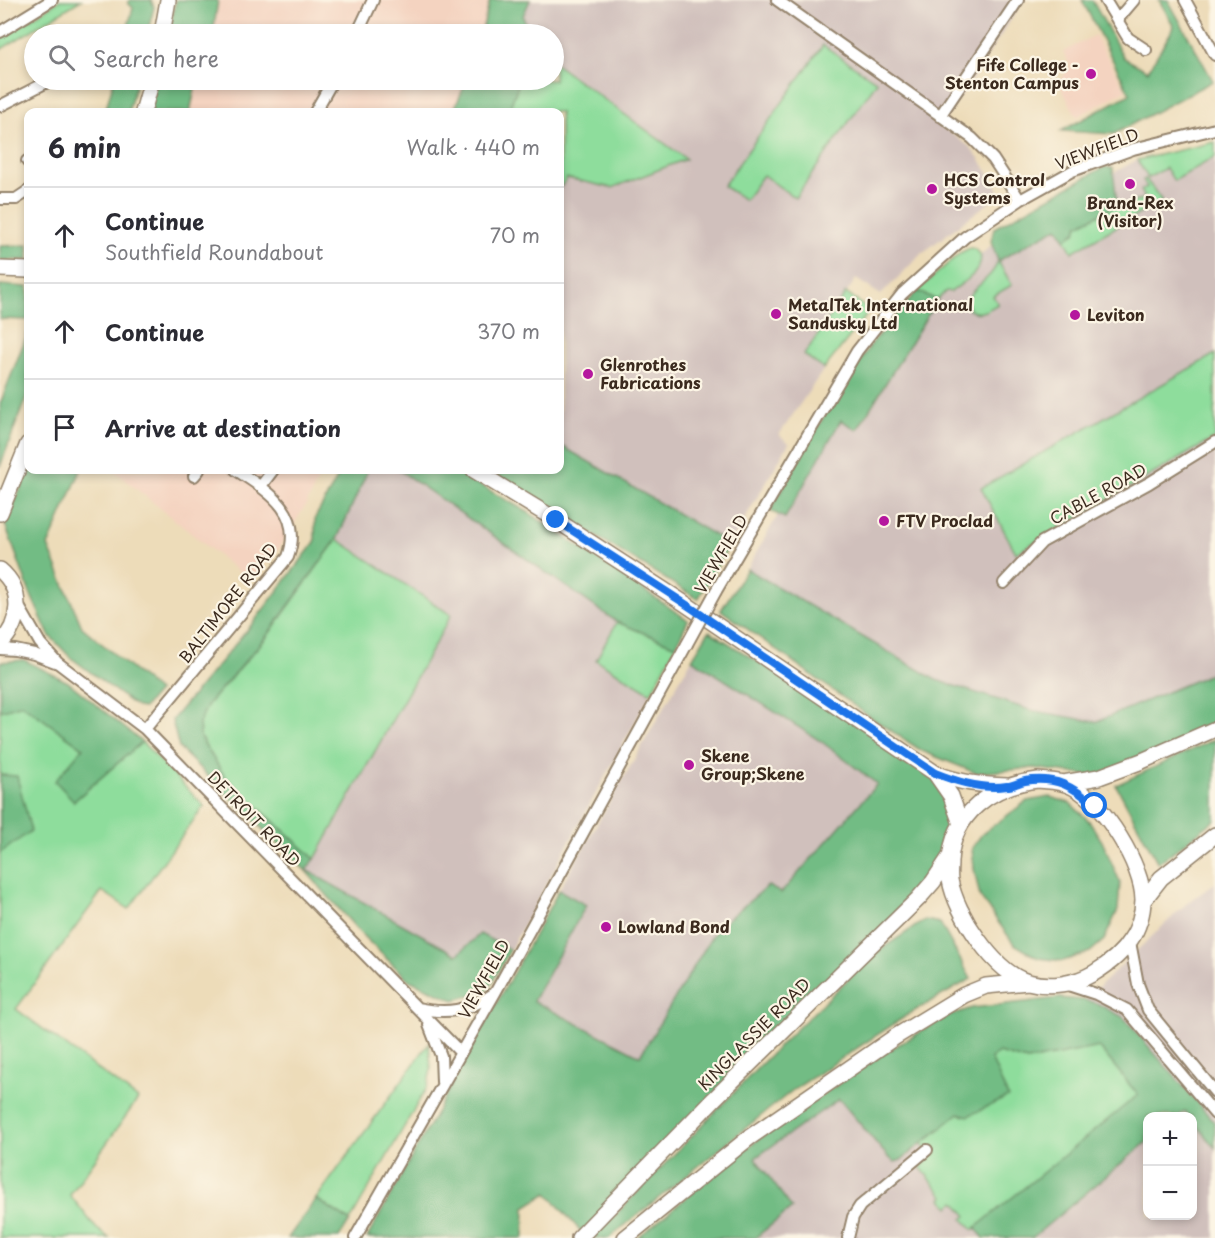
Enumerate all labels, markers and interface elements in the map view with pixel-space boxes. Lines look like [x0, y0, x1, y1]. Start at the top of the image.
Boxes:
search box [24, 24, 564, 90]
icon: search [45, 41, 78, 74]
text: Search here [93, 41, 219, 74]
place label: Fife College - Stenton Campus [945, 52, 1079, 94]
marker: Fife College - Stenton Campus [1084, 67, 1098, 81]
street label: VIEWFIELD [1051, 121, 1142, 175]
text: 6 min [48, 128, 121, 167]
text: Walk · 440 m [407, 132, 540, 162]
place label: HCS Control Systems [944, 167, 1045, 209]
marker: Brand-Rex (Visitor) [1123, 177, 1137, 191]
marker: HCS Control Systems [925, 182, 939, 196]
place label: Brand-Rex (Visitor) [1087, 190, 1173, 232]
text: Continue [105, 204, 204, 237]
icon: ahead [48, 219, 81, 252]
text: 70 m [490, 220, 540, 250]
text: Southfield Roundabout [105, 237, 323, 267]
place label: MetalTek International Sandusky Ltd [788, 292, 973, 334]
place label: Leviton [1087, 302, 1145, 326]
marker: MetalTek International Sandusky Ltd [769, 307, 783, 321]
marker: Leviton [1068, 308, 1082, 322]
icon: ahead [48, 315, 81, 348]
text: Continue [105, 315, 204, 348]
text: 370 m [477, 316, 540, 346]
place label: Glenrothes Fabrications [600, 352, 701, 394]
marker: Glenrothes Fabrications [581, 367, 595, 381]
icon: arrive [48, 411, 81, 444]
text: Arrive at destination [105, 411, 341, 444]
street label: CABLE ROAD [1045, 457, 1150, 530]
route end [542, 506, 568, 532]
place label: FTV Proclad [896, 508, 993, 532]
street label: VIEWFIELD [688, 510, 752, 597]
marker: FTV Proclad [877, 514, 891, 528]
street label: BALTIMORE ROAD [172, 537, 282, 668]
place label: Skene Group;Skene [701, 743, 805, 785]
marker: Skene Group;Skene [682, 758, 696, 772]
street label: DETROIT ROAD [203, 765, 307, 872]
route start [1081, 792, 1107, 818]
place label: Lowland Bond [618, 914, 730, 938]
marker: Lowland Bond [599, 920, 613, 934]
street label: VIEWFIELD [451, 934, 515, 1023]
street label: KINGLASSIE ROAD [691, 971, 815, 1095]
map controls [1143, 1112, 1197, 1220]
button: + [1143, 1112, 1197, 1166]
button: − [1143, 1166, 1197, 1220]

